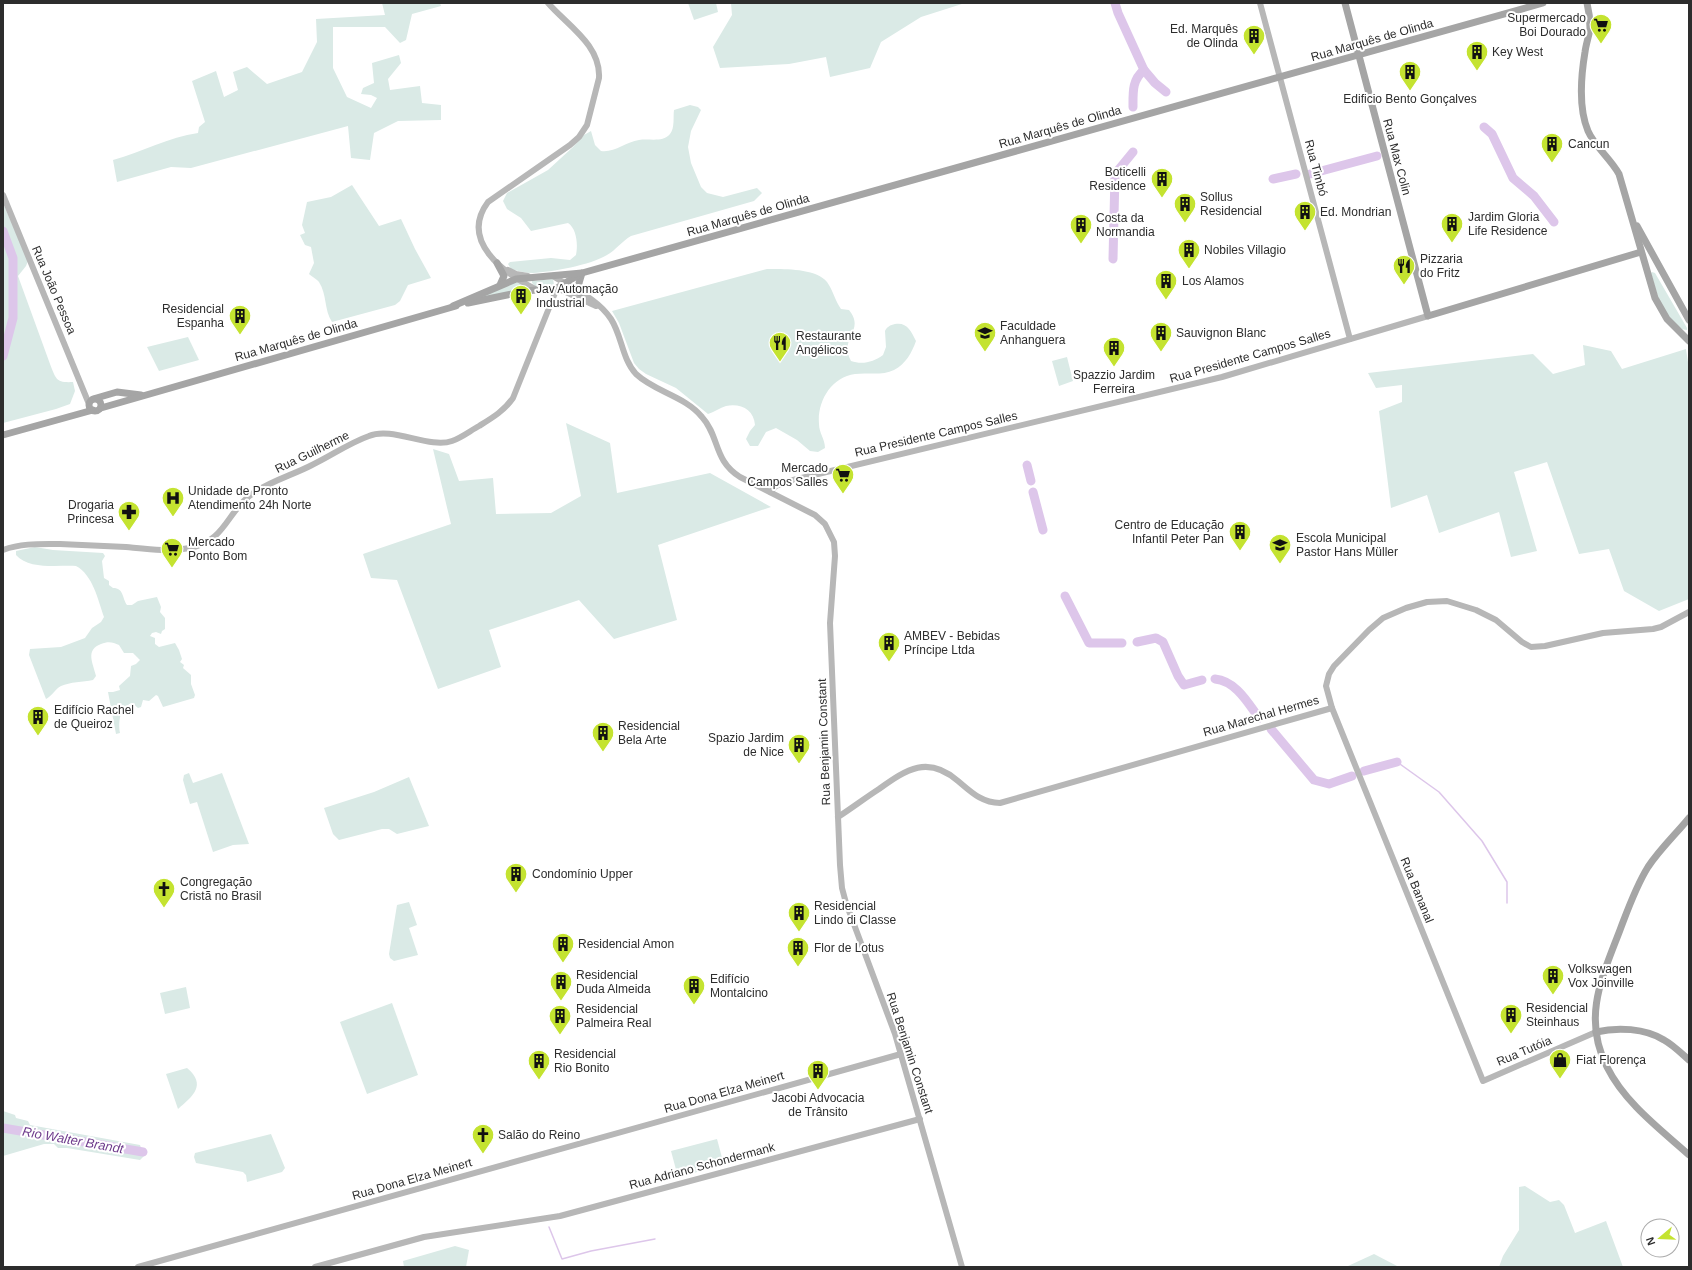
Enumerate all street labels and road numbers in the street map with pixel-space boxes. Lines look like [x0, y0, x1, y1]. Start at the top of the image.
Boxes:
street label: Rua Marquês de Olinda [1309, 16, 1435, 64]
street label: Rua Marquês de Olinda [997, 103, 1123, 151]
street label: Rua Max Colin [1380, 117, 1414, 197]
street label: Rua Timbó [1302, 138, 1330, 198]
street label: Rua Marquês de Olinda [685, 191, 811, 239]
street label: Rua João Pessoa [29, 244, 79, 337]
street label: Rua Marquês de Olinda [233, 316, 359, 364]
street label: Rua Presidente Campos Salles [1168, 326, 1332, 386]
street label: Rua Presidente Campos Salles [853, 408, 1019, 460]
street label: Rua Guilherme [273, 428, 352, 476]
street label: Rua Benjamin Constant [815, 678, 833, 806]
street label: Rua Marechal Hermes [1201, 693, 1321, 739]
street label: Rua Bananal [1398, 855, 1436, 925]
street label: Rua Benjamin Constant [884, 991, 936, 1116]
street label: Rua Tutóia [1495, 1033, 1554, 1069]
street label: Rua Dona Elza Meinert [662, 1068, 786, 1116]
street label: Rua Adriano Schondermank [628, 1140, 777, 1192]
street label: Rua Dona Elza Meinert [350, 1155, 474, 1203]

